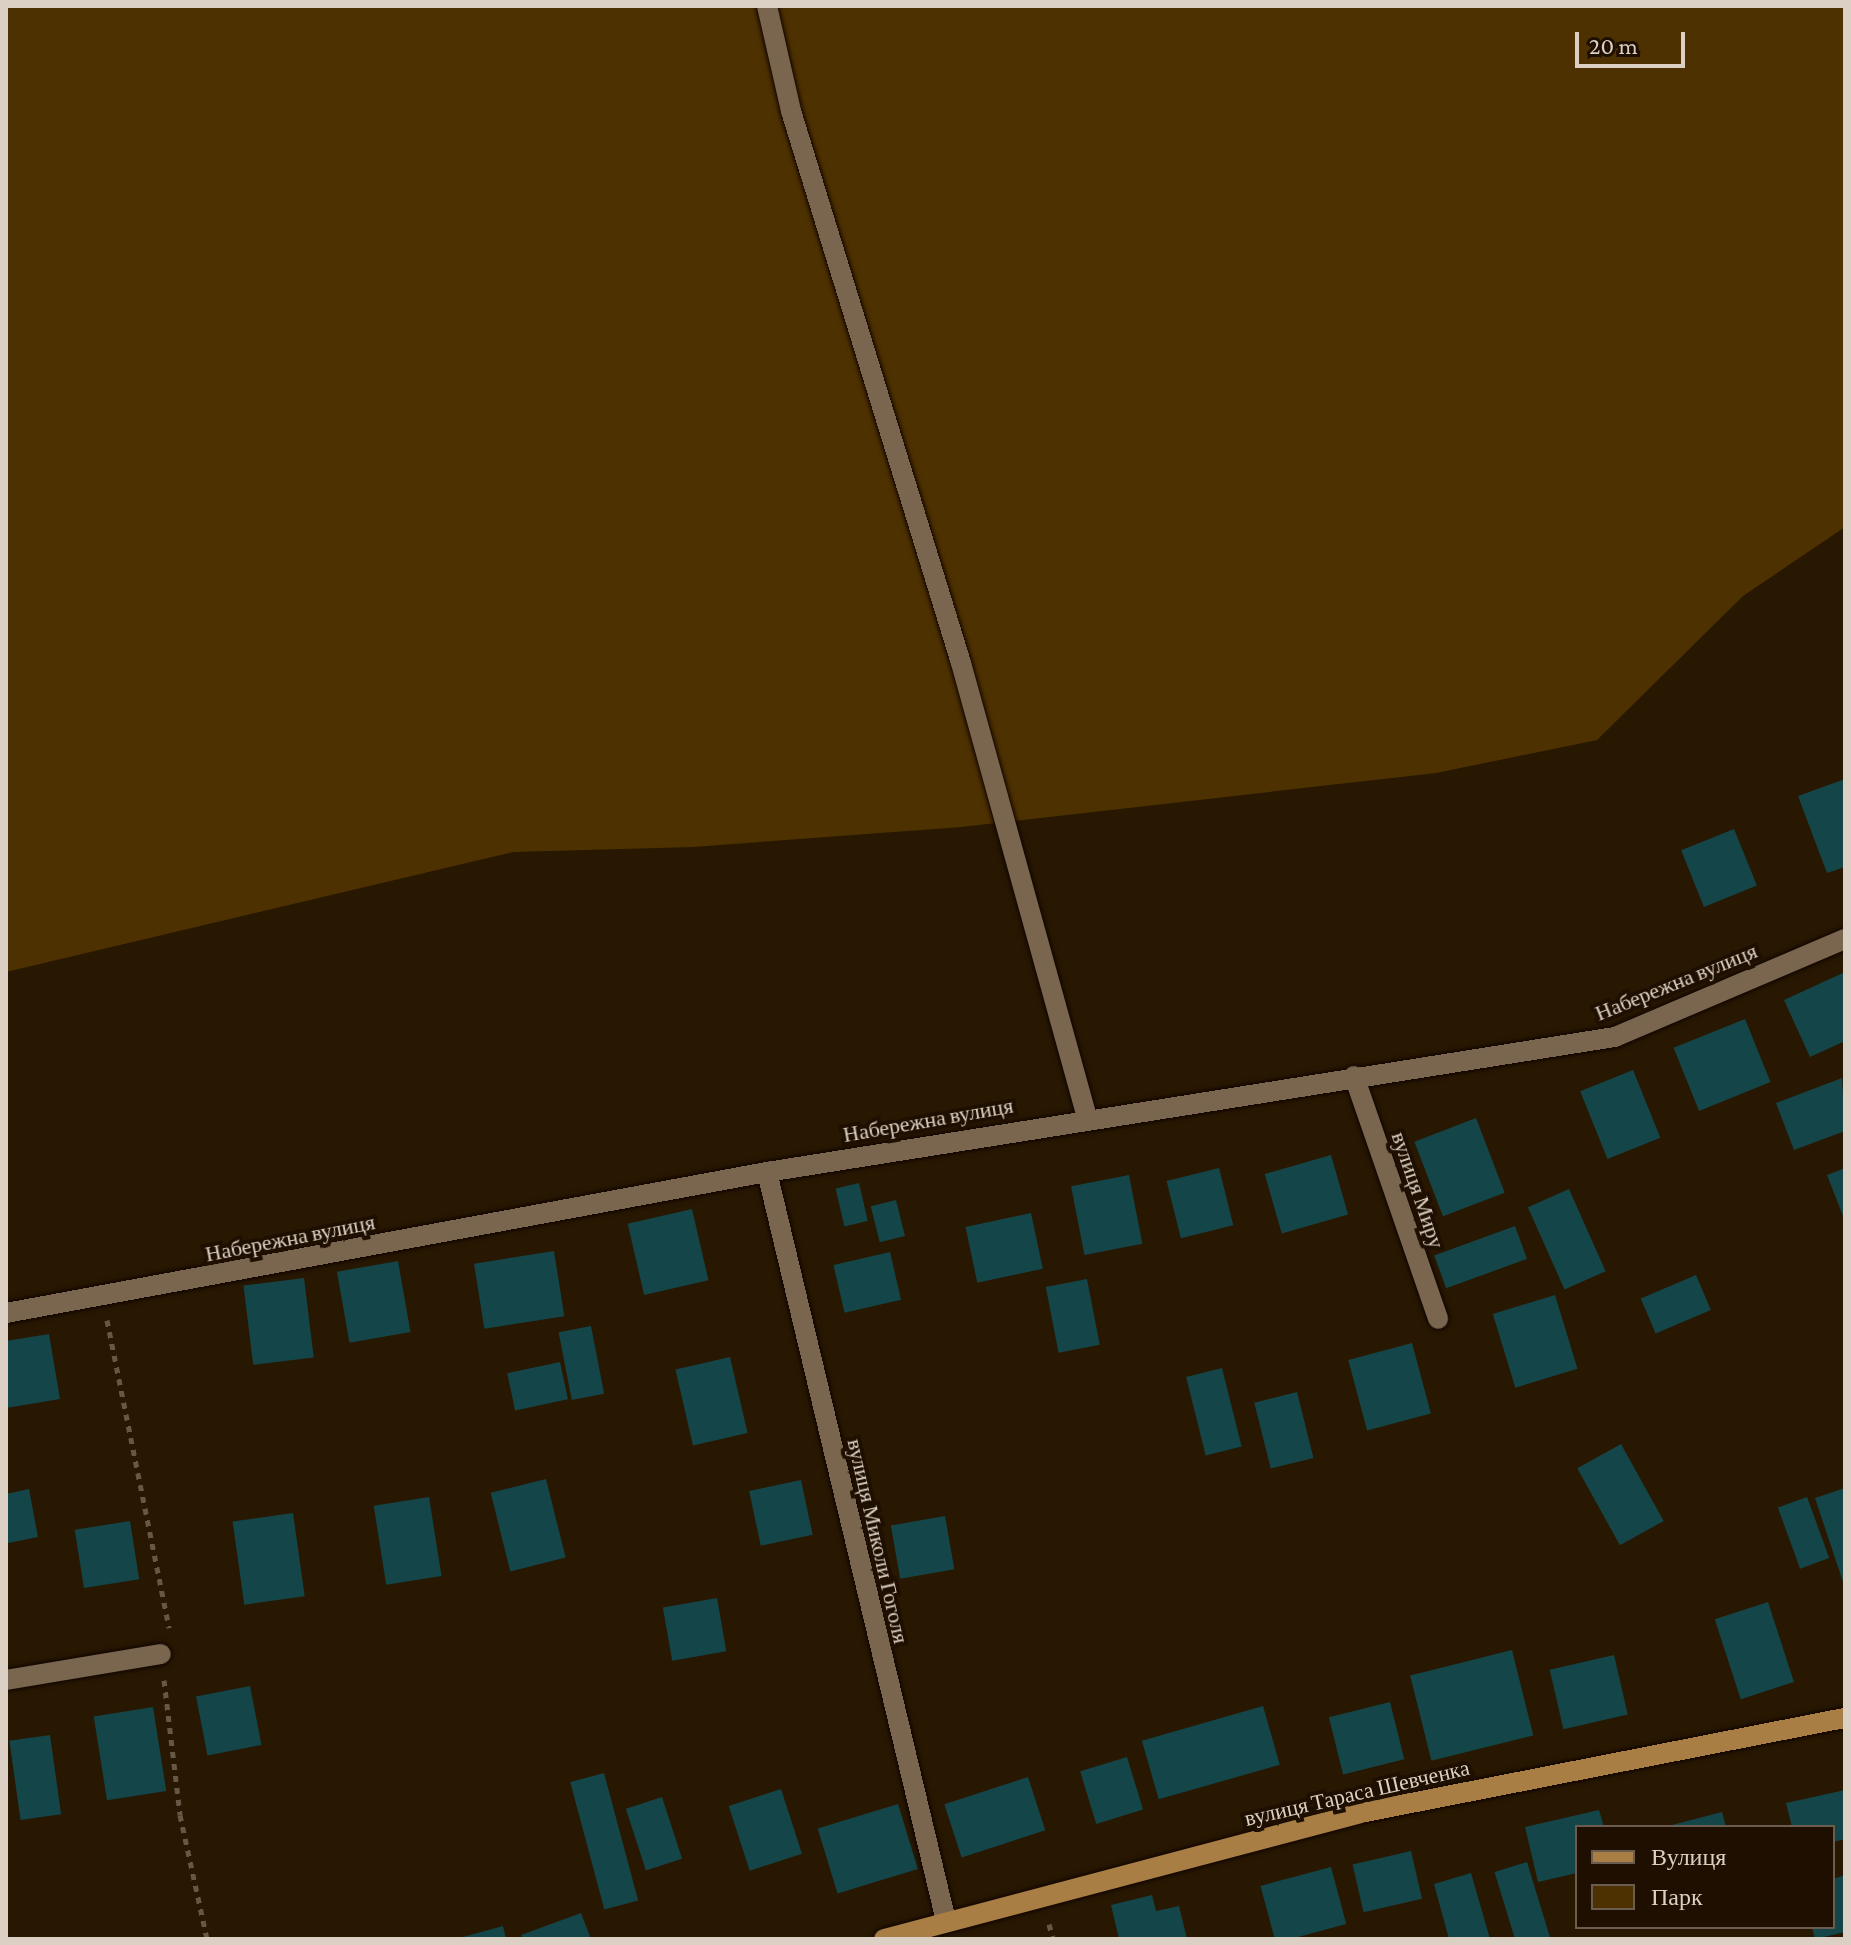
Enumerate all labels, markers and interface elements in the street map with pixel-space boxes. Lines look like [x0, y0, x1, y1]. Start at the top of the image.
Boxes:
scale bar [1579, 16, 1689, 66]
text: 20 m [1589, 32, 1638, 59]
street label: Набережна вулиця [1591, 937, 1761, 1027]
street label: Набережна вулиця [841, 1092, 1015, 1148]
street label: вулиця Миру [1386, 1128, 1450, 1252]
street label: Набережна вулиця [203, 1209, 377, 1267]
street label: вулиця Миколи Гоголя [842, 1436, 914, 1646]
street label: вулиця Тараса Шевченка [1242, 1754, 1472, 1832]
legend [1575, 1825, 1835, 1929]
text: Вулиця [1651, 1843, 1726, 1870]
text: Парк [1651, 1883, 1703, 1910]

